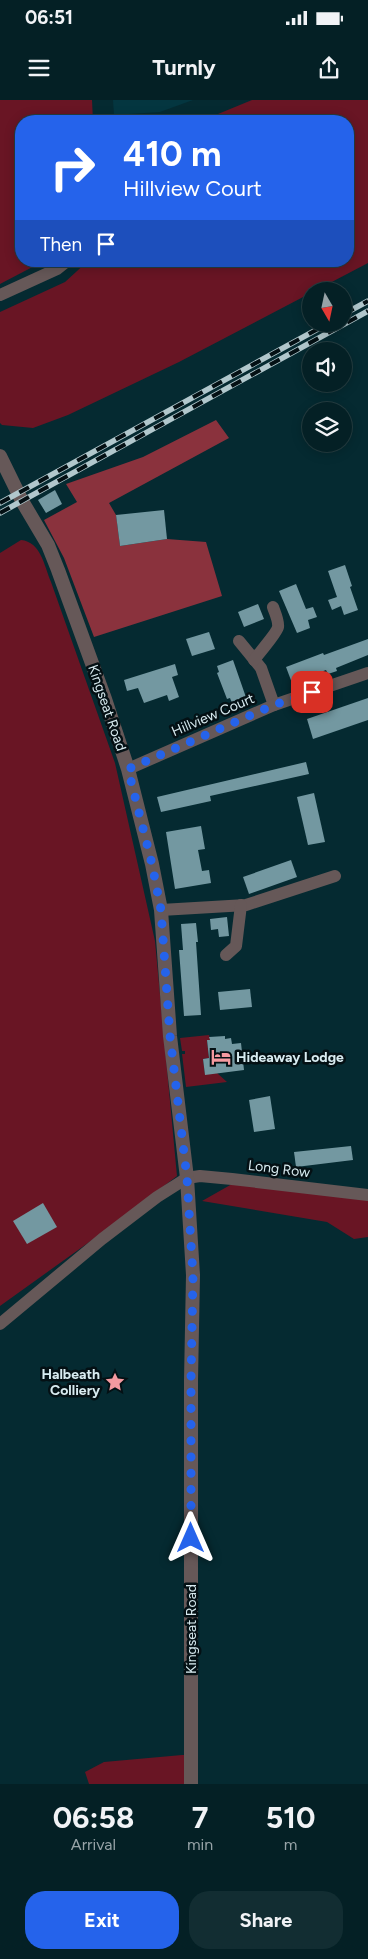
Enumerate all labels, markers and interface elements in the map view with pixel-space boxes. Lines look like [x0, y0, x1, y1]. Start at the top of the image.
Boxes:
text: 06:51 [25, 6, 73, 29]
icon: menu [25, 54, 53, 82]
text: Turnly [152, 54, 216, 81]
icon: share [315, 54, 343, 82]
text: 410 m [123, 133, 221, 175]
icon: right [40, 135, 105, 200]
text: Hillview Court [123, 175, 262, 202]
icon: arrive [92, 230, 120, 258]
text: Then [40, 233, 82, 256]
north arrow [302, 282, 352, 332]
map controls [302, 282, 352, 452]
button: sound [302, 342, 352, 392]
button: layers [302, 402, 352, 452]
street label: Kingseat Road [84, 663, 130, 753]
pin [291, 671, 333, 713]
icon: arrive [298, 678, 326, 706]
street label: Hillview Court [169, 690, 257, 740]
hotel icon: Hideaway Lodge [210, 1046, 232, 1068]
place label: Hideaway Lodge [236, 1049, 344, 1066]
street label: Long Row [247, 1157, 311, 1181]
place label: Halbeath Colliery [41, 1366, 101, 1399]
place icon: Halbeath Colliery [104, 1371, 126, 1393]
position arrow [164, 1511, 216, 1563]
street label: Kingseat Road [183, 1584, 200, 1674]
text: 06:58 [53, 1799, 134, 1836]
text: 7 [192, 1799, 208, 1836]
text: 510 [266, 1799, 315, 1836]
text: Arrival [71, 1835, 116, 1854]
text: min [187, 1835, 213, 1854]
text: m [284, 1835, 297, 1854]
button: Exit [25, 1891, 179, 1949]
button: Share [189, 1891, 343, 1949]

